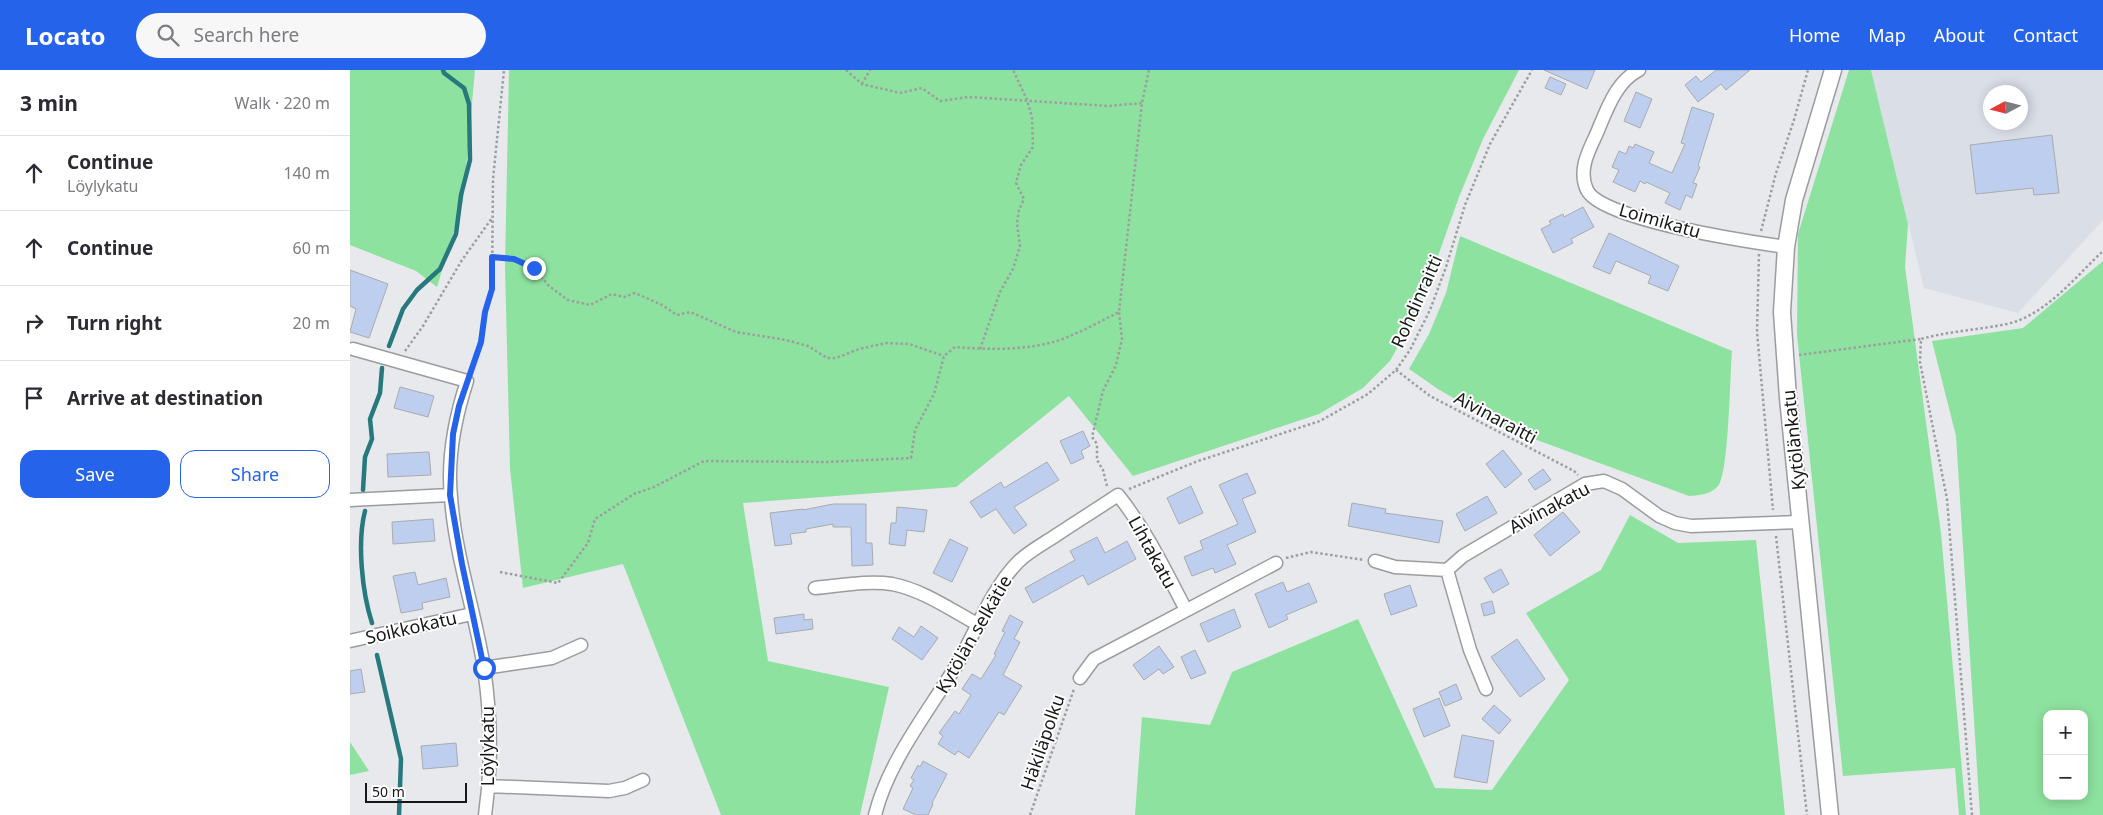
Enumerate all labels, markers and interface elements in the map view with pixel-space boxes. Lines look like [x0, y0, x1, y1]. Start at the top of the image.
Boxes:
search box [136, 13, 486, 58]
text: Locato [25, 19, 106, 52]
icon: search [154, 21, 182, 49]
text: Search here [194, 22, 299, 48]
text: Home [1789, 23, 1840, 47]
text: Map [1868, 23, 1906, 47]
text: About [1934, 23, 1985, 47]
text: Contact [2013, 23, 2078, 47]
north arrow [1983, 85, 2028, 130]
text: 3 min [20, 89, 78, 117]
text: Walk · 220 m [235, 92, 330, 114]
text: Continue [67, 149, 153, 175]
icon: ahead [20, 159, 48, 187]
text: 140 m [283, 162, 330, 184]
text: Löylykatu [67, 175, 138, 197]
street label: Loimikatu [1616, 197, 1704, 243]
icon: ahead [20, 234, 48, 262]
text: Continue [67, 235, 153, 261]
text: 60 m [293, 237, 330, 259]
street label: Rohdinraitti [1385, 251, 1447, 351]
route end [523, 257, 546, 280]
icon: right [20, 309, 48, 337]
text: Turn right [67, 310, 162, 336]
text: 20 m [293, 312, 330, 334]
icon: arrive [20, 384, 48, 412]
text: Arrive at destination [67, 385, 263, 411]
street label: Aivinaraitti [1450, 385, 1542, 449]
street label: Kytölänkatu [1776, 389, 1810, 491]
button: Save [20, 450, 170, 498]
button: Share [180, 450, 330, 498]
street label: Aivinakatu [1504, 476, 1594, 538]
street label: Lihtakatu [1123, 512, 1183, 592]
street label: Kytölän selkätie [929, 571, 1017, 697]
street label: Soikkokatu [363, 605, 459, 649]
route start [473, 657, 496, 680]
street label: Häkiläpolku [1014, 691, 1070, 793]
street label: Löylykatu [475, 706, 499, 786]
map controls [2043, 710, 2088, 800]
button: + [2043, 710, 2088, 755]
button: − [2043, 755, 2088, 800]
scale bar [365, 780, 468, 803]
text: 50 m [372, 782, 405, 801]

